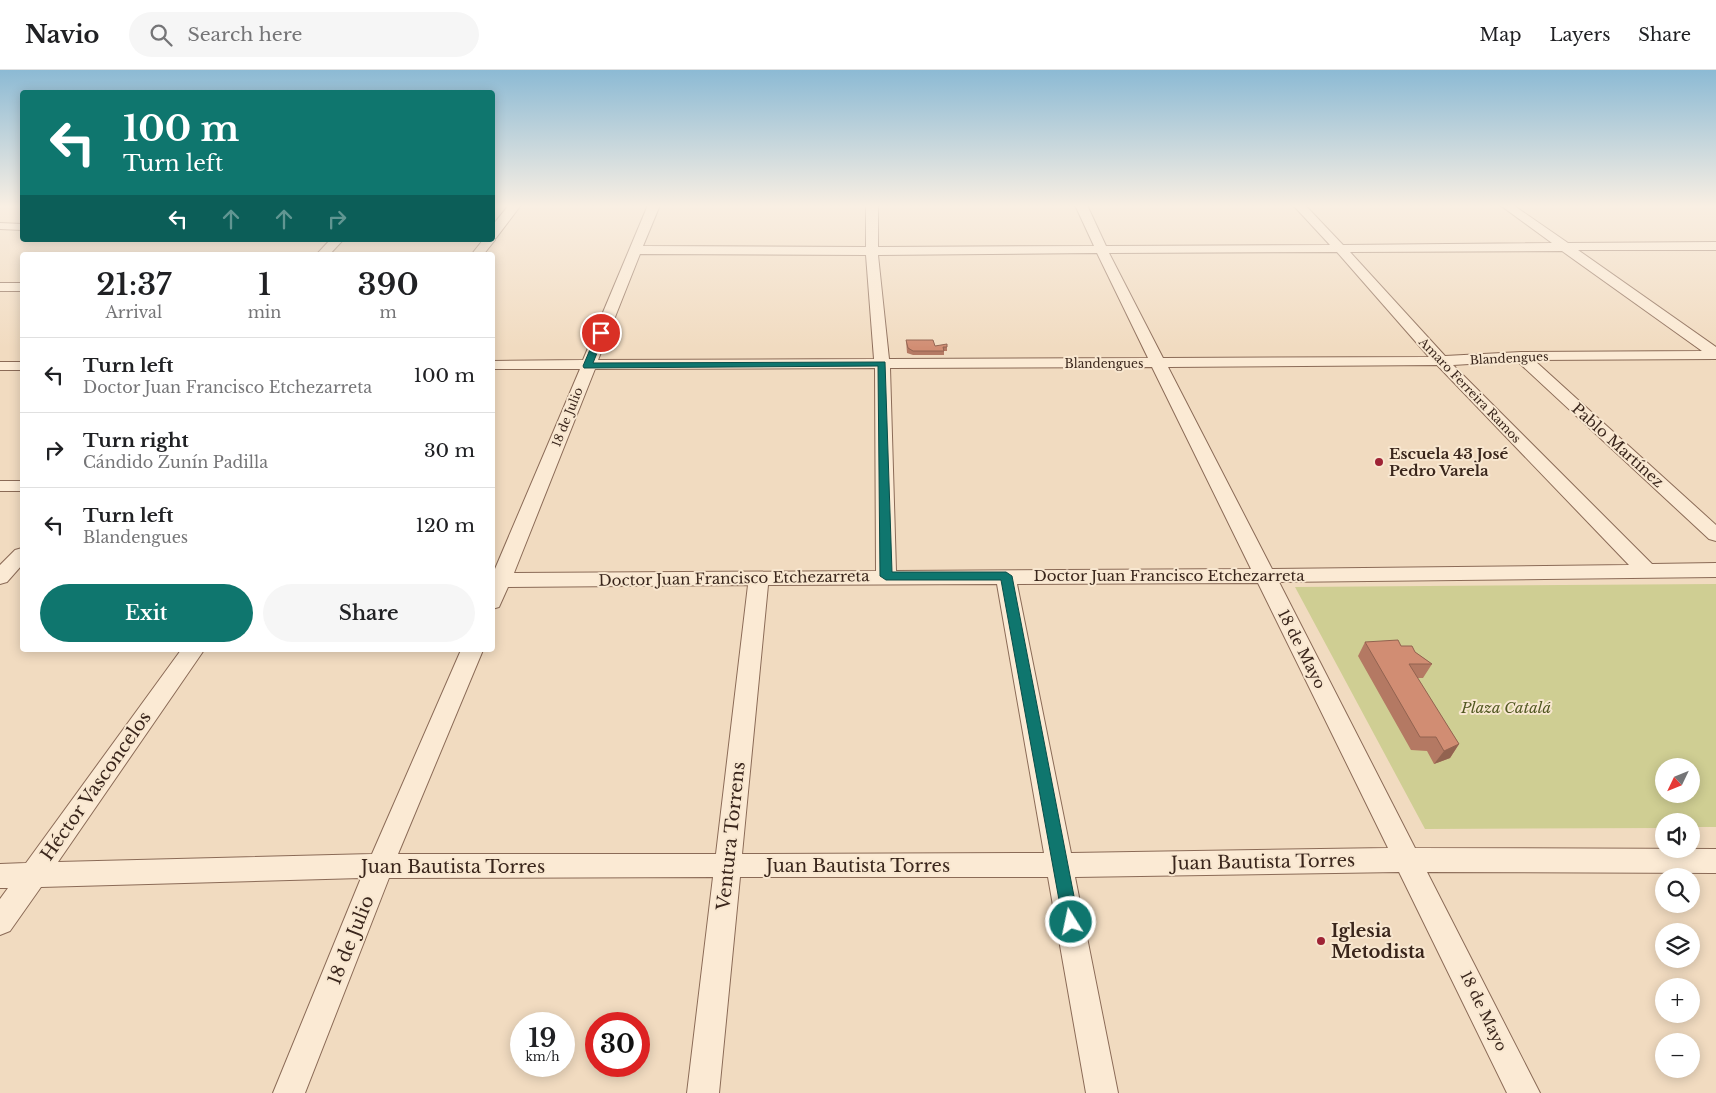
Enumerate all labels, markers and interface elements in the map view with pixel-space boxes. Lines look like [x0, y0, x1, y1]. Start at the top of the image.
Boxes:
search box [129, 12, 479, 57]
text: Navio [25, 20, 99, 49]
icon: search [147, 21, 175, 49]
text: Search here [187, 23, 302, 46]
text: Map [1480, 24, 1521, 46]
text: Layers [1549, 24, 1610, 46]
text: Share [1638, 24, 1691, 46]
text: 100 m [123, 107, 239, 150]
icon: left [40, 110, 105, 175]
text: Turn left [123, 150, 223, 177]
icon: left [164, 205, 192, 233]
icon: ahead [217, 205, 245, 233]
icon: ahead [270, 205, 298, 233]
icon: right [323, 205, 351, 233]
text: 21:37 [96, 266, 171, 303]
text: 1 [258, 266, 271, 303]
text: 390 [358, 266, 419, 303]
text: Arrival [106, 302, 162, 322]
text: min [248, 302, 281, 322]
text: m [380, 302, 397, 322]
pin [580, 312, 622, 354]
icon: arrive [587, 319, 615, 347]
street label: Amaro Ferreira Ramos [1415, 334, 1524, 446]
street label: Blandengues [1469, 348, 1549, 368]
text: Turn left [83, 354, 174, 377]
street label: Blandengues [1065, 356, 1143, 371]
icon: left [40, 361, 68, 389]
text: 100 m [414, 364, 475, 387]
text: Doctor Juan Francisco Etchezarreta [83, 377, 372, 397]
street label: 18 de Julio [548, 385, 586, 449]
street label: Pablo Martínez [1568, 399, 1668, 491]
text: Turn right [83, 429, 189, 452]
icon: right [40, 436, 68, 464]
text: 30 m [424, 439, 475, 462]
place label: Escuela 43 José Pedro Varela [1389, 444, 1508, 480]
text: Cándido Zunín Padilla [83, 452, 268, 472]
marker: Escuela 43 José Pedro Varela [1373, 456, 1385, 468]
text: Turn left [83, 504, 174, 527]
icon: left [40, 511, 68, 539]
text: 120 m [415, 514, 475, 537]
text: Blandengues [83, 527, 188, 547]
street label: Doctor Juan Francisco Etchezarreta [598, 566, 870, 590]
street label: Doctor Juan Francisco Etchezarreta [1034, 566, 1305, 585]
button: Exit [40, 584, 253, 642]
button: Share [263, 584, 475, 642]
street label: 18 de Mayo [1274, 606, 1330, 692]
park label: Plaza Catalá [1460, 698, 1551, 717]
street label: Héctor Vasconcelos [36, 707, 156, 865]
north arrow [1655, 758, 1700, 802]
map controls [1655, 758, 1700, 1078]
street label: Ventura Torrens [712, 761, 750, 912]
button: sound [1655, 813, 1700, 858]
street label: Juan Bautista Torres [1169, 849, 1355, 875]
street label: Juan Bautista Torres [764, 855, 950, 877]
street label: Juan Bautista Torres [359, 856, 545, 878]
button: search [1655, 868, 1700, 913]
street label: 18 de Julio [323, 892, 379, 988]
position arrow [1044, 895, 1096, 947]
place label: Iglesia Metodista [1331, 920, 1426, 963]
button: layers [1655, 923, 1700, 968]
marker: Iglesia Metodista [1315, 935, 1327, 947]
street label: 18 de Mayo [1456, 968, 1512, 1054]
button: + [1655, 978, 1700, 1023]
speed limit sign: 30 [585, 1012, 650, 1077]
text: 19 [529, 1023, 556, 1054]
button: − [1655, 1033, 1700, 1078]
text: km/h [525, 1049, 560, 1064]

